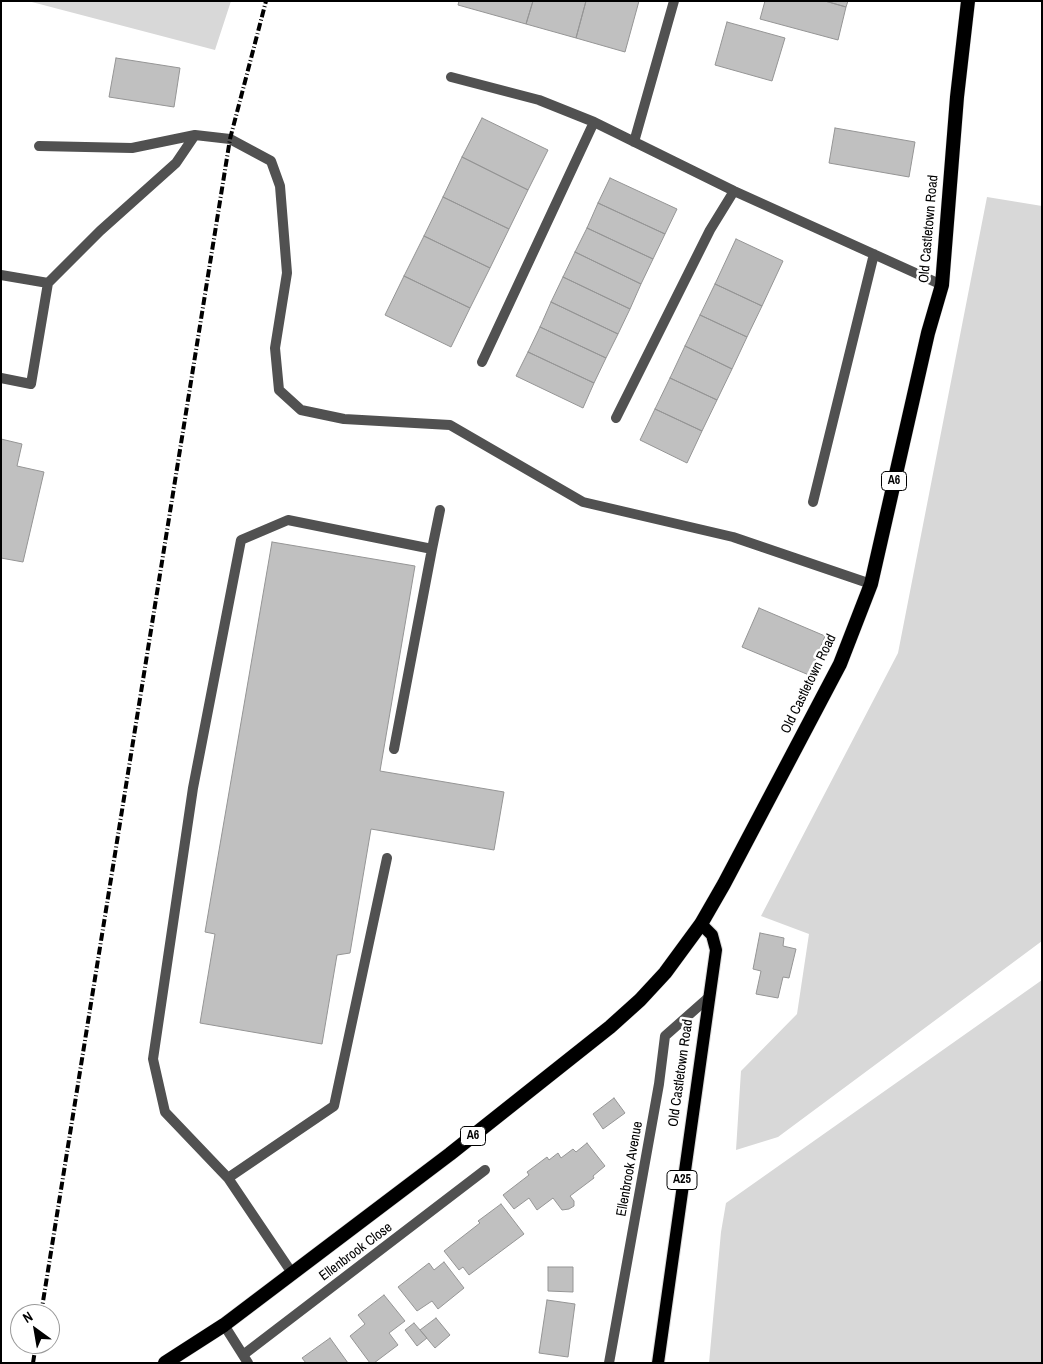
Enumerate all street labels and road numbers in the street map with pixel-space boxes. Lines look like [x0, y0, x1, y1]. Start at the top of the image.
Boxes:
street label: Old Castletown Road [916, 174, 942, 284]
road number: A6 [882, 472, 906, 491]
street label: Old Castletown Road [778, 632, 840, 736]
street label: Old Castletown Road [665, 1018, 697, 1128]
street label: Ellenbrook Avenue [613, 1120, 647, 1218]
road number: A6 [460, 1126, 486, 1146]
road number: A25 [667, 1170, 697, 1190]
street label: Ellenbrook Close [316, 1219, 396, 1285]

